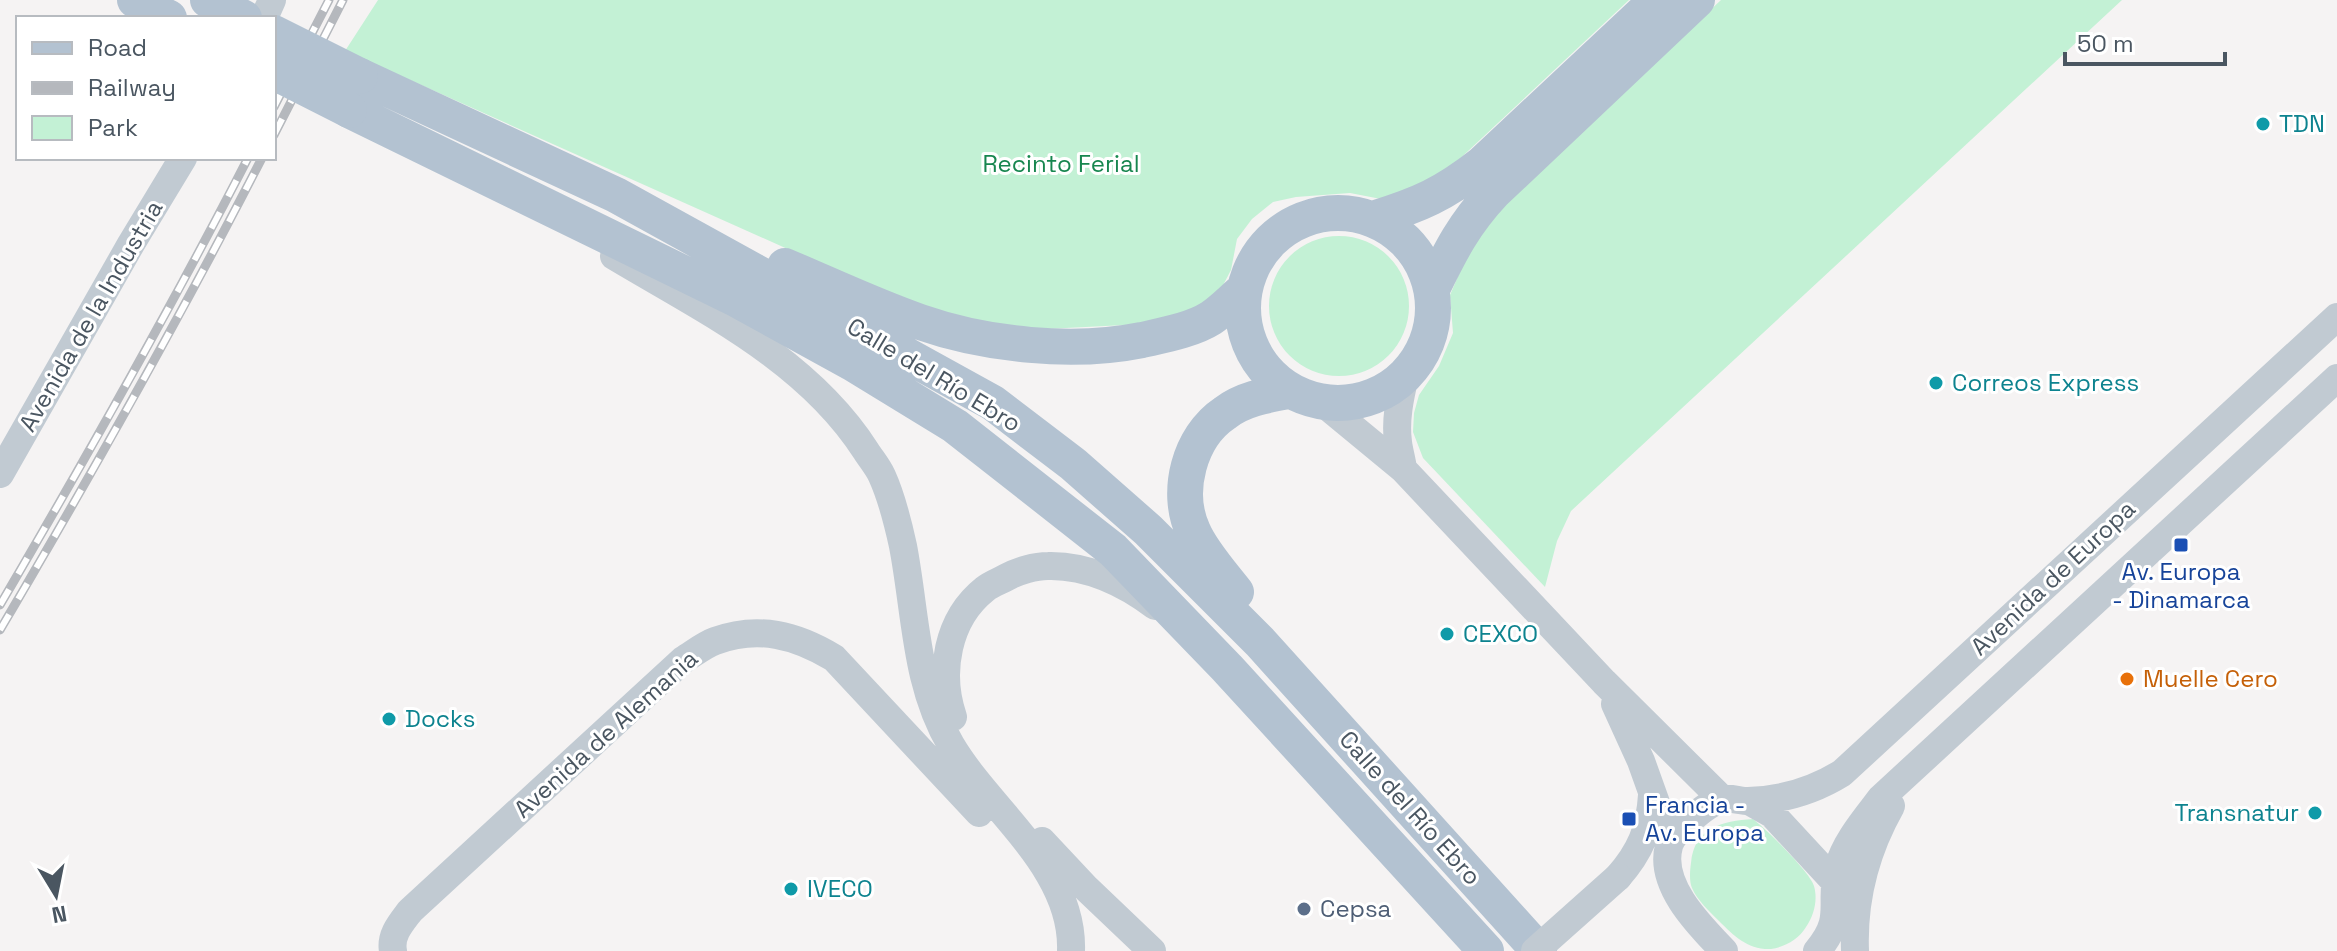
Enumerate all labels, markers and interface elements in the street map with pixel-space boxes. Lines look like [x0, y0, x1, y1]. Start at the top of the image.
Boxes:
legend [16, 16, 276, 160]
scale bar [2065, 16, 2225, 66]
text: 50 m [2077, 28, 2134, 59]
text: Road [88, 32, 147, 63]
text: Railway [88, 72, 176, 103]
place label: TDN [2279, 108, 2325, 139]
text: Park [88, 112, 138, 143]
marker: TDN [2254, 115, 2272, 133]
park label: Recinto Ferial [982, 148, 1140, 179]
street label: Avenida de la Industria [12, 194, 170, 437]
street label: Calle del Río Ebro [842, 310, 1027, 439]
place label: Correos Express [1952, 367, 2139, 398]
marker: Correos Express [1927, 374, 1945, 392]
street label: Avenida de Europa [1964, 493, 2142, 662]
marker: Av. Europa - Dinamarca [2172, 536, 2190, 554]
place label: Av. Europa - Dinamarca [2112, 556, 2250, 615]
place label: CEXCO [1463, 618, 1538, 649]
marker: CEXCO [1438, 625, 1456, 643]
street label: Avenida de Alemania [507, 643, 704, 824]
place label: Muelle Cero [2143, 663, 2278, 694]
marker: Muelle Cero [2118, 670, 2136, 688]
place label: Docks [405, 703, 475, 734]
marker: Docks [380, 710, 398, 728]
street label: Calle del Río Ebro [1333, 724, 1488, 891]
place label: Francia - Av. Europa [1645, 789, 1764, 848]
place label: Transnatur [2174, 797, 2299, 828]
marker: Transnatur [2306, 804, 2324, 822]
marker: Francia - Av. Europa [1620, 810, 1638, 828]
north arrow [16, 855, 96, 935]
place label: IVECO [807, 873, 873, 904]
marker: IVECO [782, 880, 800, 898]
place label: Cepsa [1320, 893, 1392, 924]
text: N [50, 900, 69, 930]
marker: Cepsa [1295, 900, 1313, 918]

